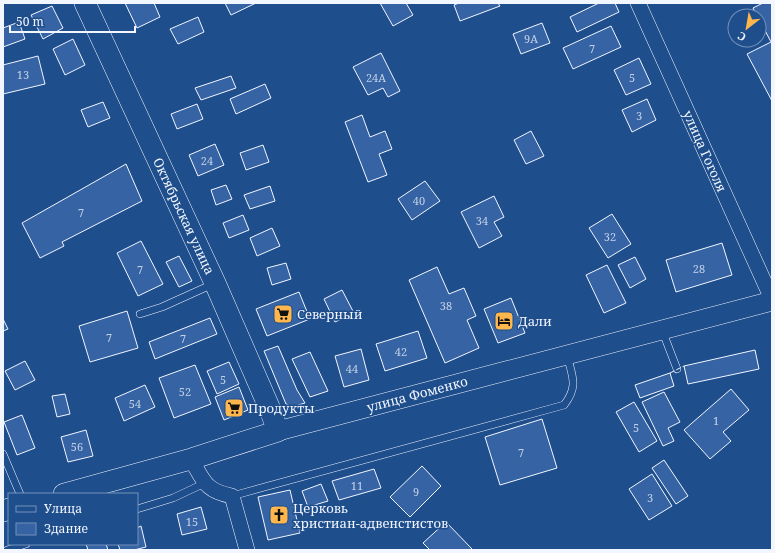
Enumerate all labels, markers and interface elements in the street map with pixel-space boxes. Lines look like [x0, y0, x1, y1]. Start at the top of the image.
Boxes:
scale bar [10, 8, 135, 34]
north arrow [727, 8, 767, 48]
text: 50 m [16, 13, 44, 30]
text: С [735, 29, 749, 45]
house number: 9А [524, 31, 538, 46]
house number: 7 [589, 41, 595, 56]
house number: 13 [17, 67, 29, 82]
house number: 24А [366, 70, 386, 85]
house number: 5 [629, 70, 635, 85]
street label: улица Гоголя [679, 107, 731, 195]
house number: 3 [636, 108, 642, 123]
house number: 24 [201, 153, 213, 168]
street label: Октябрьская улица [149, 155, 219, 277]
house number: 40 [413, 193, 425, 208]
house number: 7 [78, 205, 84, 220]
house number: 34 [476, 213, 488, 228]
house number: 32 [604, 229, 616, 244]
house number: 28 [693, 261, 705, 276]
house number: 7 [137, 262, 143, 277]
house number: 38 [440, 298, 452, 313]
supermarket icon: Северный [272, 303, 294, 325]
place label: Северный [297, 305, 363, 323]
hotel icon: Дали [493, 310, 515, 332]
place label: Дали [518, 312, 552, 330]
house number: 7 [106, 330, 112, 345]
house number: 7 [180, 331, 186, 346]
house number: 42 [395, 344, 407, 359]
house number: 44 [346, 361, 358, 376]
house number: 5 [220, 372, 226, 387]
street label: улица Фоменко [365, 372, 469, 416]
house number: 52 [179, 384, 191, 399]
house number: 54 [129, 396, 141, 411]
supermarket icon: Продукты [223, 397, 245, 419]
place label: Продукты [248, 399, 315, 417]
house number: 1 [713, 413, 719, 428]
house number: 5 [633, 420, 639, 435]
house number: 56 [71, 439, 83, 454]
house number: 7 [518, 445, 524, 460]
house number: 11 [351, 478, 363, 493]
house number: 9 [413, 484, 419, 499]
house number: 3 [647, 490, 653, 505]
legend [8, 493, 138, 545]
place label: Церковь христиан-адвенстистов [293, 499, 448, 532]
text: Улица [44, 500, 82, 517]
church icon: Церковь христиан-адвенстистов [268, 504, 290, 526]
house number: 15 [186, 514, 198, 529]
text: Здание [44, 520, 88, 537]

